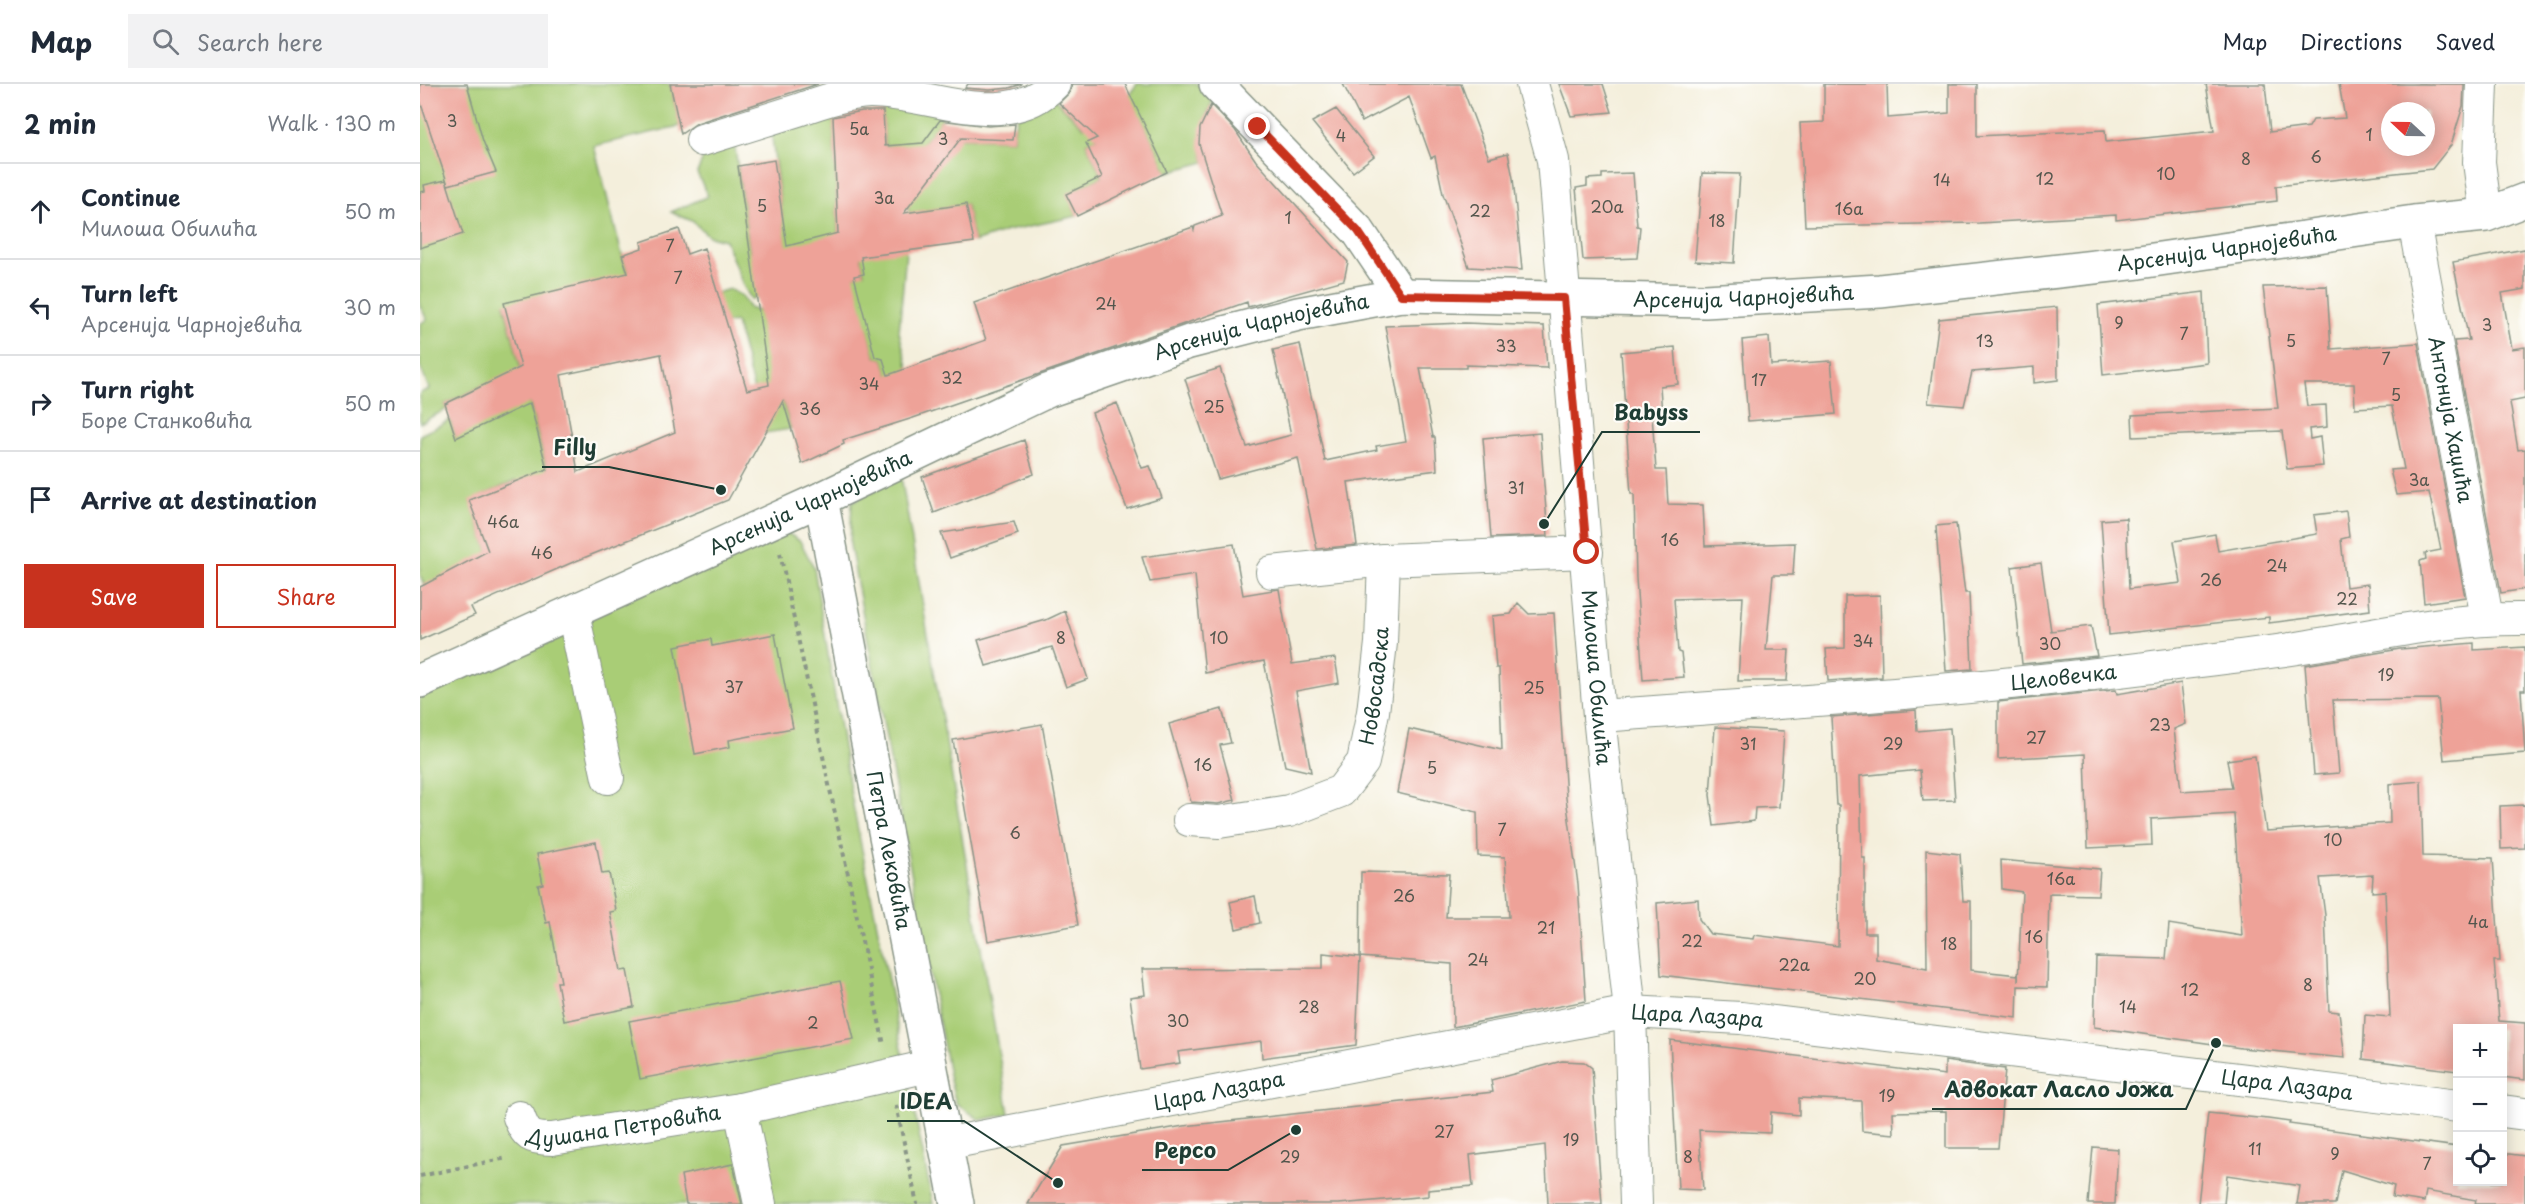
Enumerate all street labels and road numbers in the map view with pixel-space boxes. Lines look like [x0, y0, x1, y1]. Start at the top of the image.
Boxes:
street label: Арсенија Чарнојевића [2116, 217, 2339, 278]
street label: Арсенија Чарнојевића [1633, 276, 1855, 315]
street label: Арсенија Чарнојевића [1149, 285, 1372, 367]
street label: Антонија Хаџића [2421, 334, 2482, 506]
street label: Арсенија Чарнојевића [703, 442, 917, 562]
street label: Милоша Обилића [1575, 588, 1620, 767]
street label: Новосадска [1351, 626, 1396, 748]
street label: Целовечка [2009, 656, 2118, 697]
street label: Петра Лековића [860, 768, 920, 933]
street label: Цара Лазара [1630, 996, 1766, 1035]
street label: Цара Лазара [2220, 1061, 2355, 1107]
street label: Цара Лазара [1151, 1063, 1287, 1117]
street label: Душана Петровића [523, 1096, 723, 1153]

